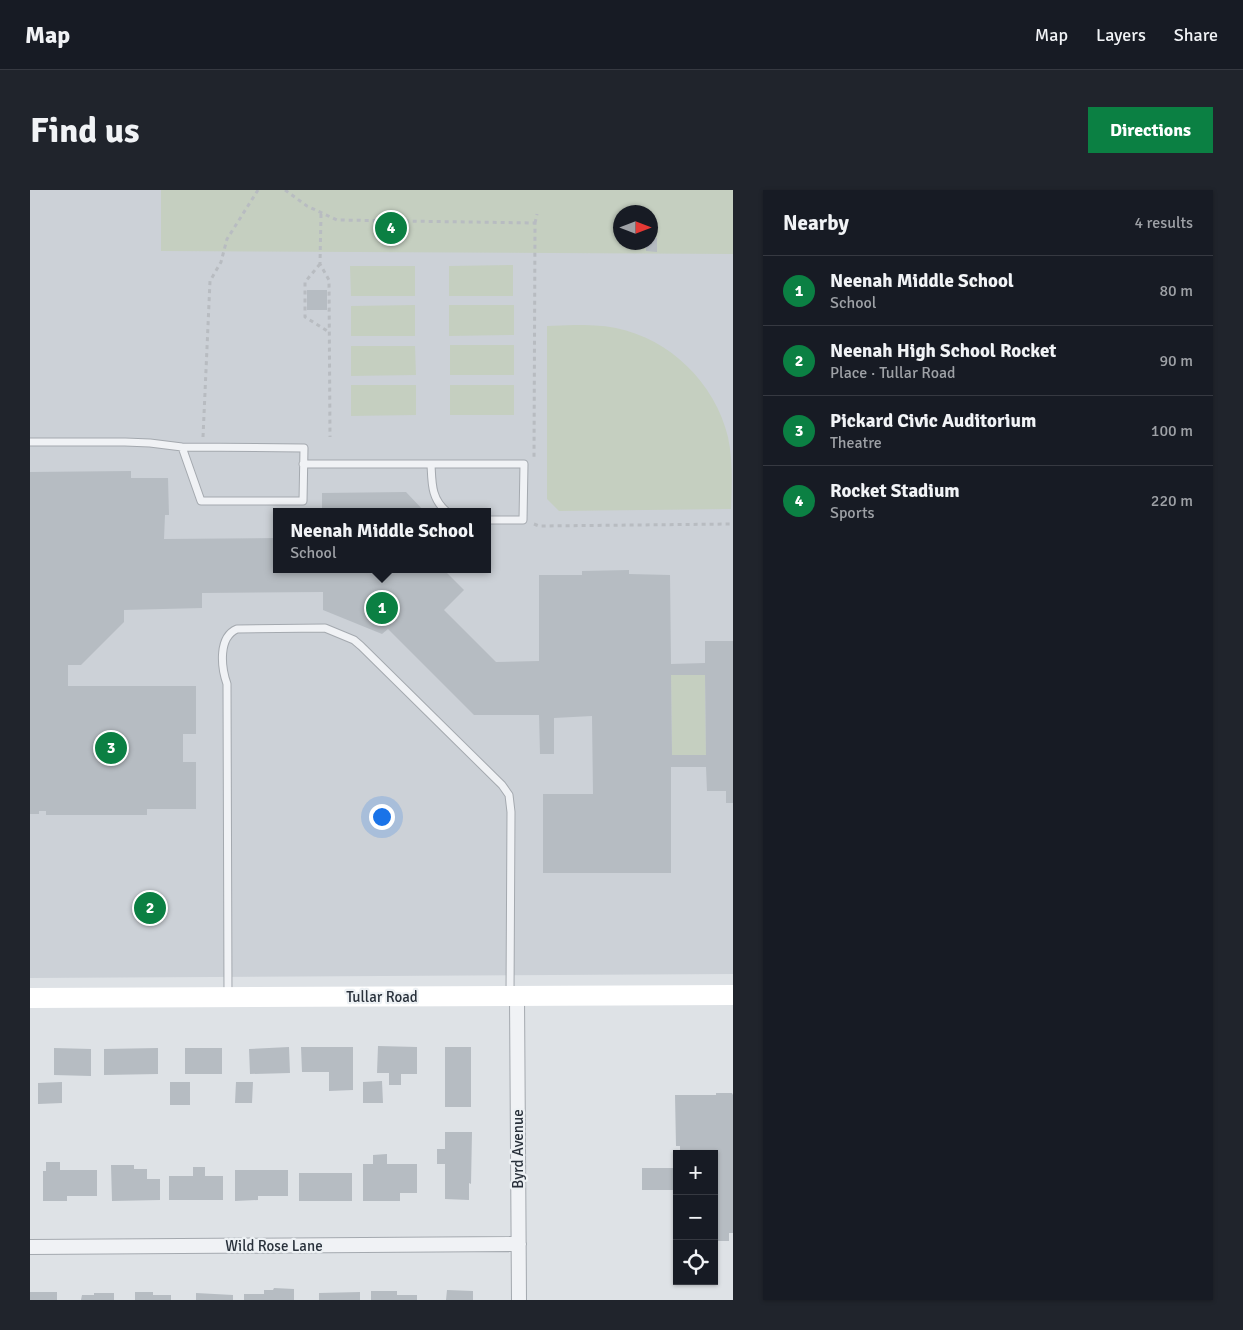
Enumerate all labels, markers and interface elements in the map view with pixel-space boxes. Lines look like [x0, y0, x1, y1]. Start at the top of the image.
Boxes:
text: Map [25, 20, 70, 50]
text: Map [1035, 24, 1068, 46]
text: Layers [1096, 24, 1146, 46]
text: Share [1174, 24, 1218, 46]
button: Directions [1088, 107, 1213, 153]
text: Find us [30, 109, 140, 152]
north arrow [613, 205, 658, 250]
pin: 4 [375, 209, 407, 247]
text: Nearby [783, 210, 849, 236]
text: 4 results [1134, 213, 1193, 233]
text: Neenah Middle School [830, 269, 1014, 293]
text: 1 [795, 281, 803, 301]
text: 80 m [1159, 281, 1193, 301]
text: School [830, 293, 876, 313]
text: Neenah High School Rocket [830, 339, 1056, 363]
text: 2 [795, 351, 803, 371]
text: 90 m [1159, 351, 1193, 371]
text: Place · Tullar Road [830, 363, 956, 383]
text: Pickard Civic Auditorium [830, 409, 1036, 433]
text: 3 [795, 421, 803, 441]
text: 100 m [1151, 421, 1193, 441]
text: Theatre [830, 433, 882, 453]
text: Rocket Stadium [830, 479, 960, 503]
text: 4 [795, 491, 803, 511]
text: 220 m [1151, 491, 1193, 511]
text: Sports [830, 503, 875, 523]
popup [273, 508, 491, 573]
text: Neenah Middle School [290, 519, 474, 543]
text: School [290, 543, 337, 563]
pin: 1 [366, 589, 398, 627]
pin: 3 [95, 729, 127, 767]
your location [369, 804, 395, 830]
pin: 2 [134, 889, 166, 927]
street label: Tullar Road [346, 988, 418, 1006]
street label: Byrd Avenue [509, 1109, 527, 1189]
map controls [673, 1150, 718, 1285]
button: + [673, 1150, 718, 1195]
button: − [673, 1195, 718, 1240]
street label: Wild Rose Lane [225, 1237, 323, 1255]
button: locate [673, 1240, 718, 1285]

